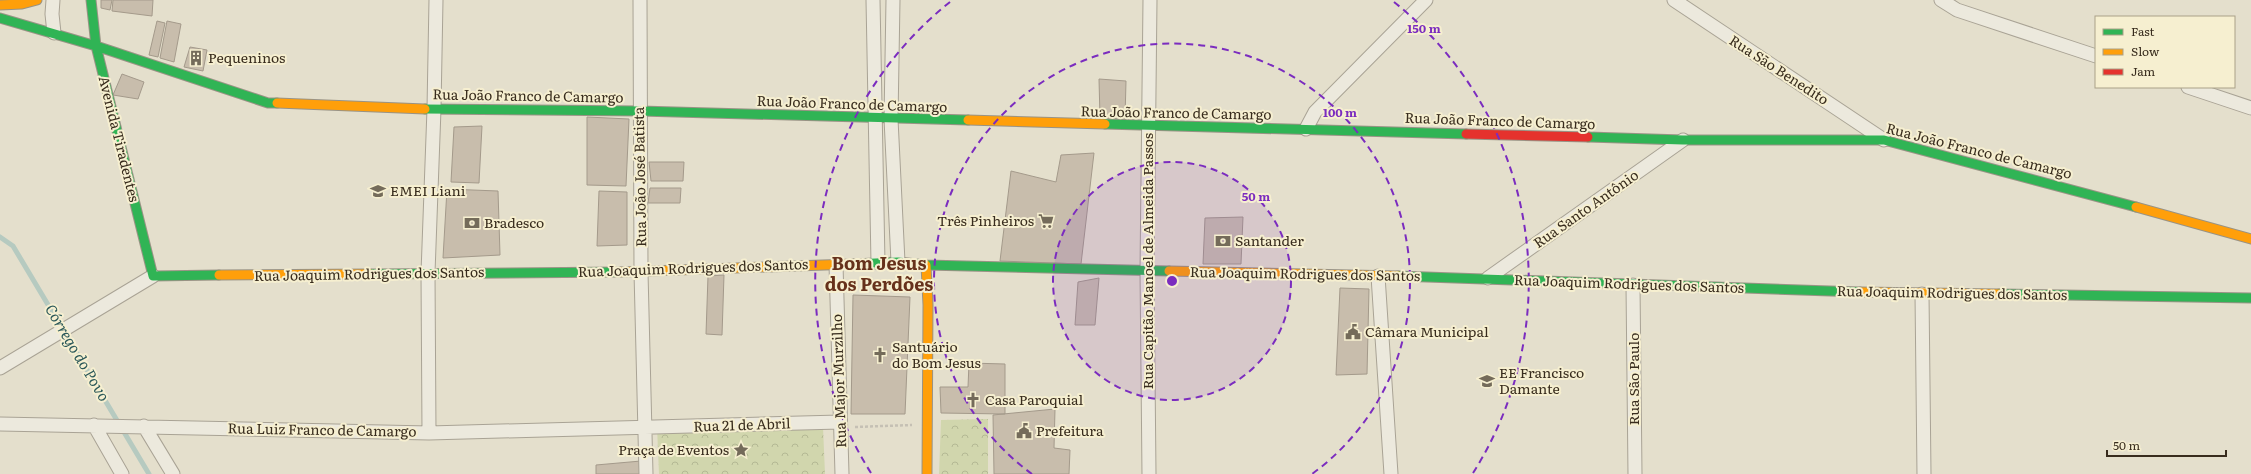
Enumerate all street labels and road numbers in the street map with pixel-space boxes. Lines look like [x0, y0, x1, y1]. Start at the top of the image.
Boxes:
street label: Rua São Benedito [1726, 29, 1833, 109]
street label: Avenida Tiradentes [95, 74, 145, 204]
street label: Rua João Franco de Camargo [432, 83, 624, 107]
street label: Rua João Franco de Camargo [756, 90, 948, 116]
street label: Rua João Franco de Camargo [1080, 100, 1272, 124]
street label: Rua João José Batista [628, 106, 650, 247]
street label: Rua João Franco de Camargo [1404, 107, 1596, 133]
street label: Rua João Franco de Camargo [1884, 117, 2074, 183]
street label: Rua Capitão Manoel de Almeida Passos [1137, 133, 1157, 389]
street label: Rua Santo Antônio [1529, 164, 1642, 252]
street label: Rua Joaquim Rodrigues dos Santos [578, 253, 808, 281]
street label: Rua Joaquim Rodrigues dos Santos [254, 261, 484, 285]
street label: Rua Joaquim Rodrigues dos Santos [1190, 261, 1420, 285]
street label: Rua Joaquim Rodrigues dos Santos [1514, 269, 1744, 297]
street label: Rua Joaquim Rodrigues dos Santos [1837, 280, 2067, 304]
street label: Rua Major Murzilho [826, 314, 850, 448]
street label: Rua São Paulo [1623, 333, 1643, 425]
street label: Rua 21 de Abril [693, 412, 791, 436]
street label: Rua Luiz Franco de Camargo [227, 417, 417, 441]

